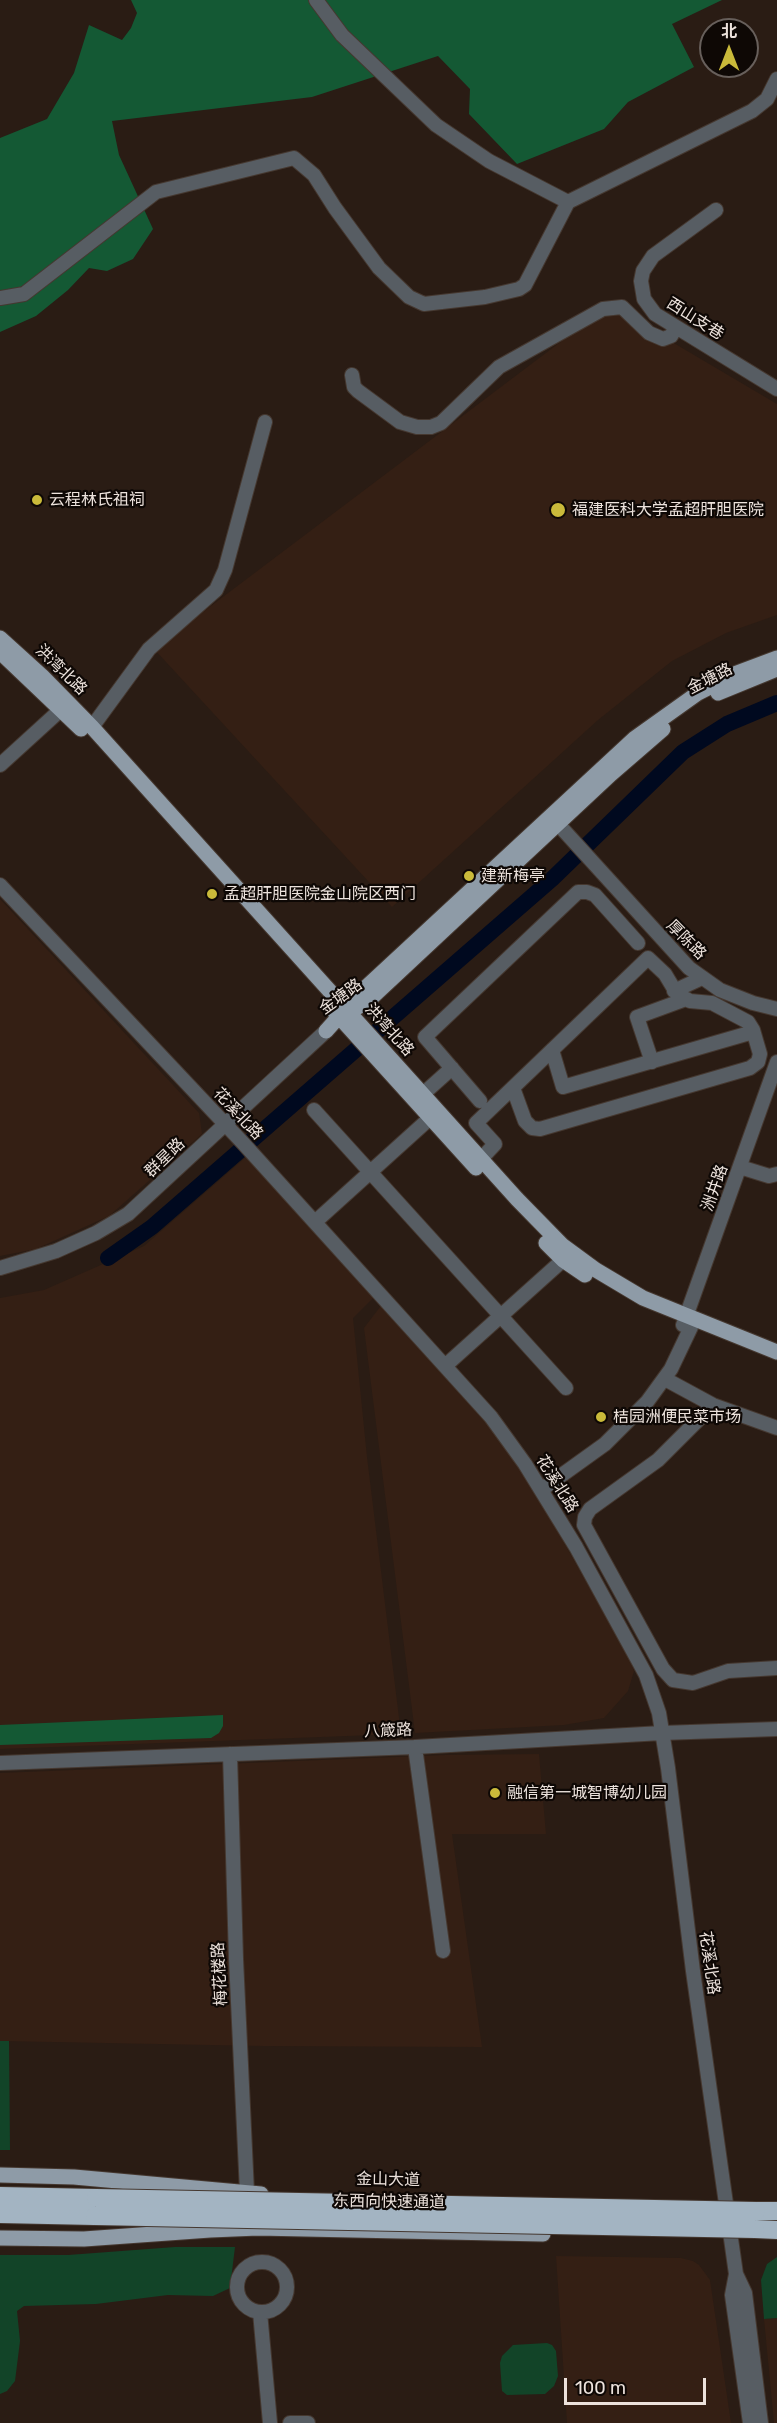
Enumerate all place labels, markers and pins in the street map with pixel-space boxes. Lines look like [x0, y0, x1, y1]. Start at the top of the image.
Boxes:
place label: 云程林氏祖祠 [49, 490, 145, 510]
marker: 云程林氏祖祠 [30, 493, 44, 507]
place label: 福建医科大学孟超肝胆医院 [572, 500, 764, 520]
marker: 福建医科大学孟超肝胆医院 [549, 501, 567, 519]
place label: 建新梅亭 [481, 866, 545, 886]
marker: 建新梅亭 [462, 869, 476, 883]
place label: 孟超肝胆医院金山院区西门 [224, 884, 416, 904]
marker: 孟超肝胆医院金山院区西门 [205, 887, 219, 901]
place label: 桔园洲便民菜市场 [613, 1407, 741, 1427]
marker: 桔园洲便民菜市场 [594, 1410, 608, 1424]
place label: 融信第一城智博幼儿园 [507, 1783, 667, 1803]
marker: 融信第一城智博幼儿园 [488, 1786, 502, 1800]

